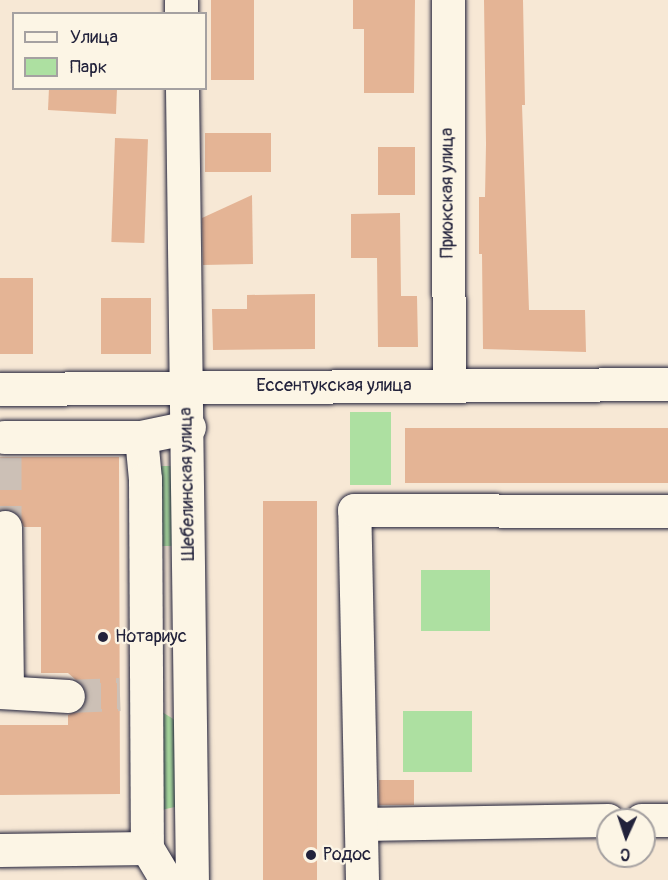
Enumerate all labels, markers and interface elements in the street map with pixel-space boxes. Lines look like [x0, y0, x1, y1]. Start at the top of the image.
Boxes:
legend [12, 12, 207, 90]
text: Улица [70, 26, 118, 49]
text: Парк [70, 56, 107, 79]
street label: Приокская улица [437, 128, 459, 258]
street label: Ессентукская улица [256, 375, 412, 397]
street label: Шебелинская улица [176, 407, 200, 561]
place label: Нотариус [115, 626, 187, 648]
marker: Нотариус [96, 630, 110, 644]
north arrow [596, 808, 656, 868]
place label: Родос [323, 844, 371, 866]
text: С [620, 844, 631, 864]
marker: Родос [304, 848, 318, 862]

